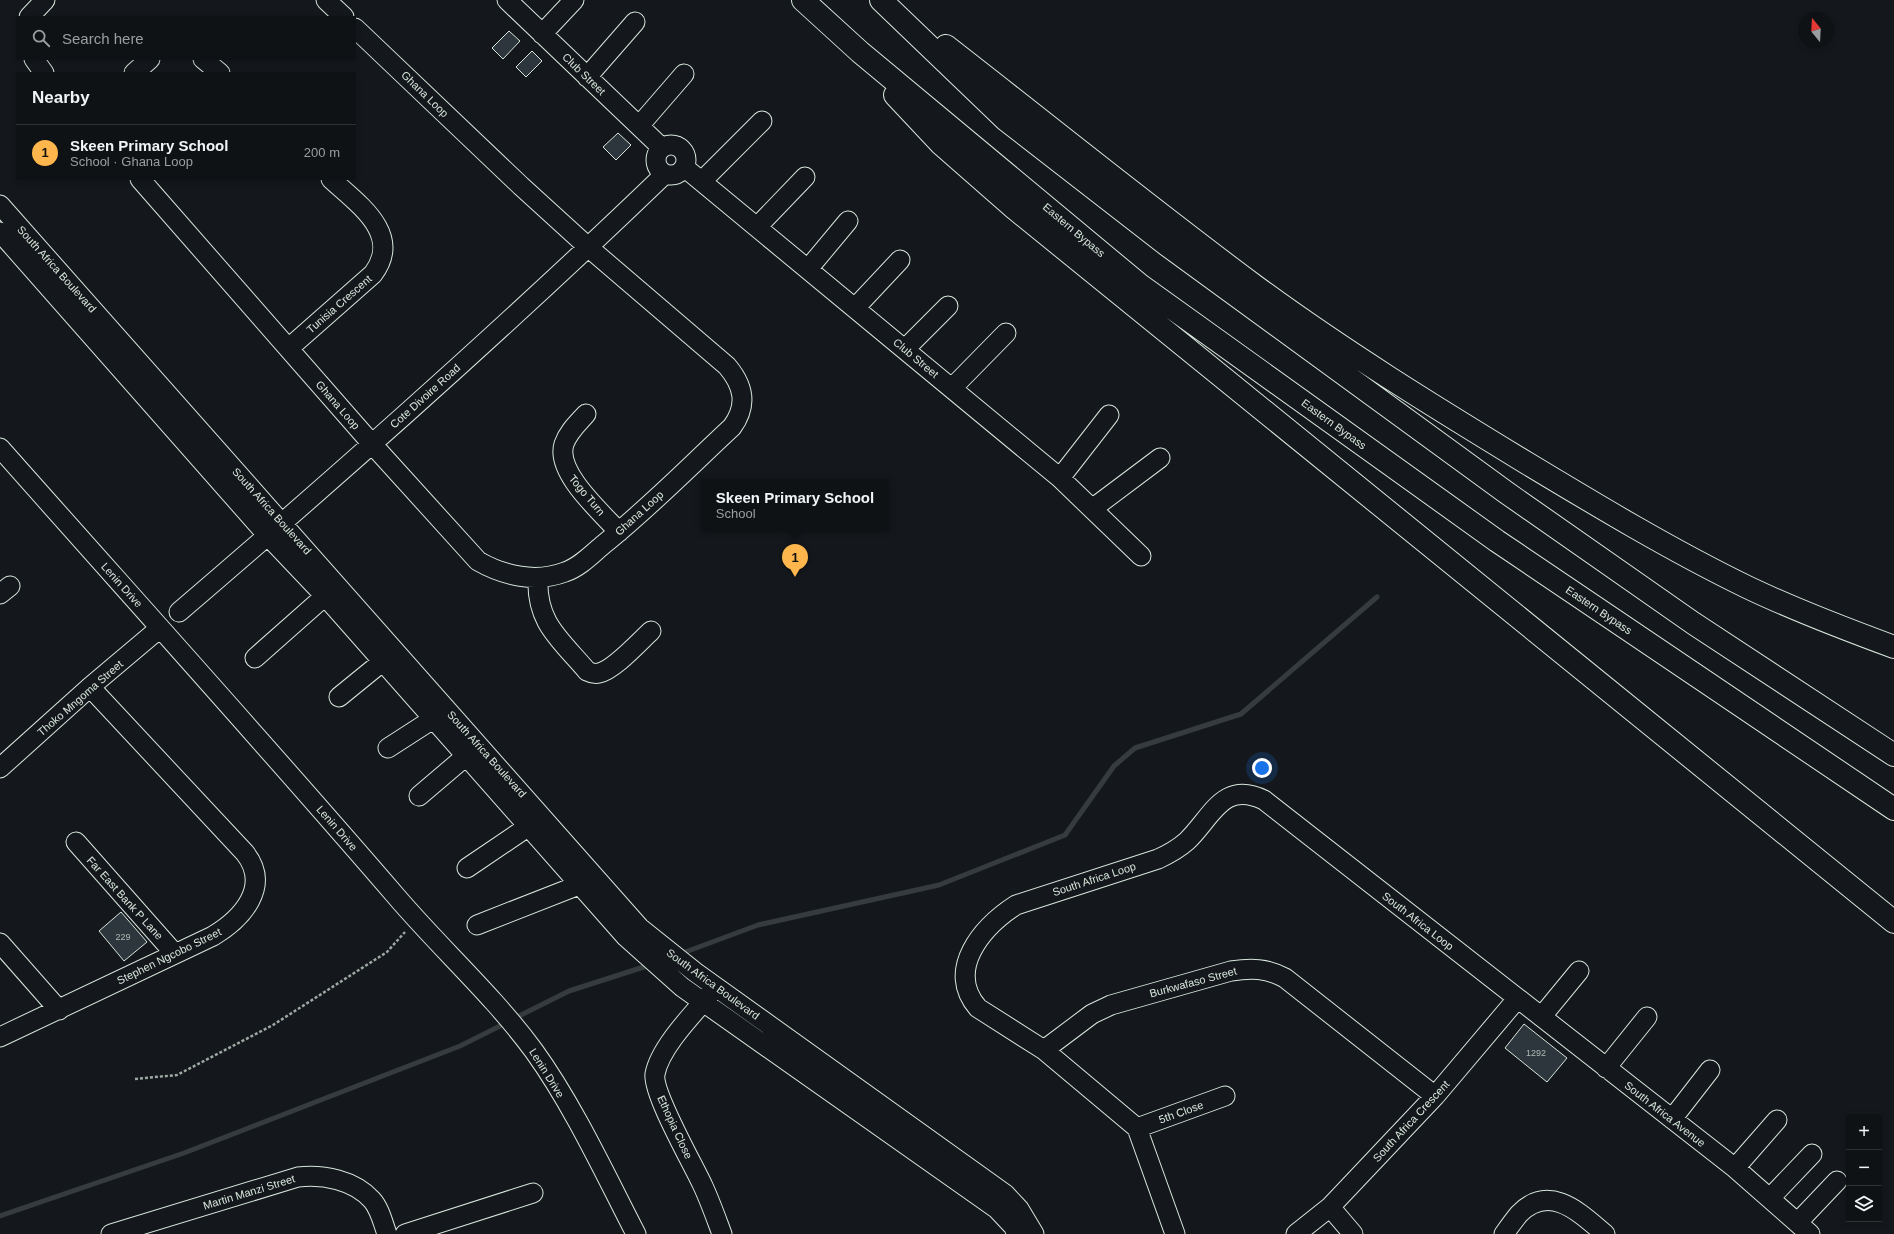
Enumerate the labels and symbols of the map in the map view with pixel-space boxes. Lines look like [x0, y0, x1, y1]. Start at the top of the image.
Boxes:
north arrow [1798, 12, 1834, 48]
street label: Club Street [560, 51, 608, 97]
street label: Ghana Loop [399, 69, 451, 119]
street label: Eastern Bypass [1041, 201, 1108, 260]
street label: South Africa Boulevard [15, 223, 99, 315]
street label: Tunisia Crescent [304, 273, 374, 335]
street label: Club Street [891, 336, 941, 380]
street label: Cote Divoire Road [388, 361, 462, 431]
street label: Ghana Loop [314, 378, 362, 432]
street label: Eastern Bypass [1299, 397, 1369, 452]
street label: South Africa Boulevard [230, 465, 314, 557]
street label: Togo Turn [567, 472, 607, 518]
street label: Ghana Loop [612, 488, 666, 538]
pin: 1 [782, 544, 808, 577]
street label: Lenin Drive [99, 560, 145, 610]
street label: Eastern Bypass [1564, 583, 1635, 637]
street label: Thoko Mngoma Street [35, 658, 125, 738]
street label: South Africa Boulevard [445, 708, 529, 800]
your location [1252, 758, 1272, 778]
street label: Lenin Drive [314, 803, 360, 853]
street label: Far East Bank P Lane [85, 854, 165, 942]
street label: South Africa Loop [1051, 860, 1137, 898]
street label: South Africa Loop [1380, 890, 1456, 952]
street label: Stephen Ngcobo Street [115, 926, 223, 986]
house number: 229 [115, 932, 131, 942]
street label: South Africa Boulevard [664, 946, 762, 1022]
street label: Burkwafaso Street [1148, 965, 1238, 999]
street label: Lenin Drive [527, 1046, 567, 1100]
house number: 1292 [1526, 1048, 1546, 1058]
street label: South Africa Crescent [1370, 1078, 1452, 1164]
street label: South Africa Avenue [1622, 1079, 1708, 1149]
street label: Ethopia Close [655, 1093, 695, 1161]
street label: 5th Close [1157, 1098, 1205, 1126]
street label: Martin Manzi Street [202, 1172, 296, 1212]

